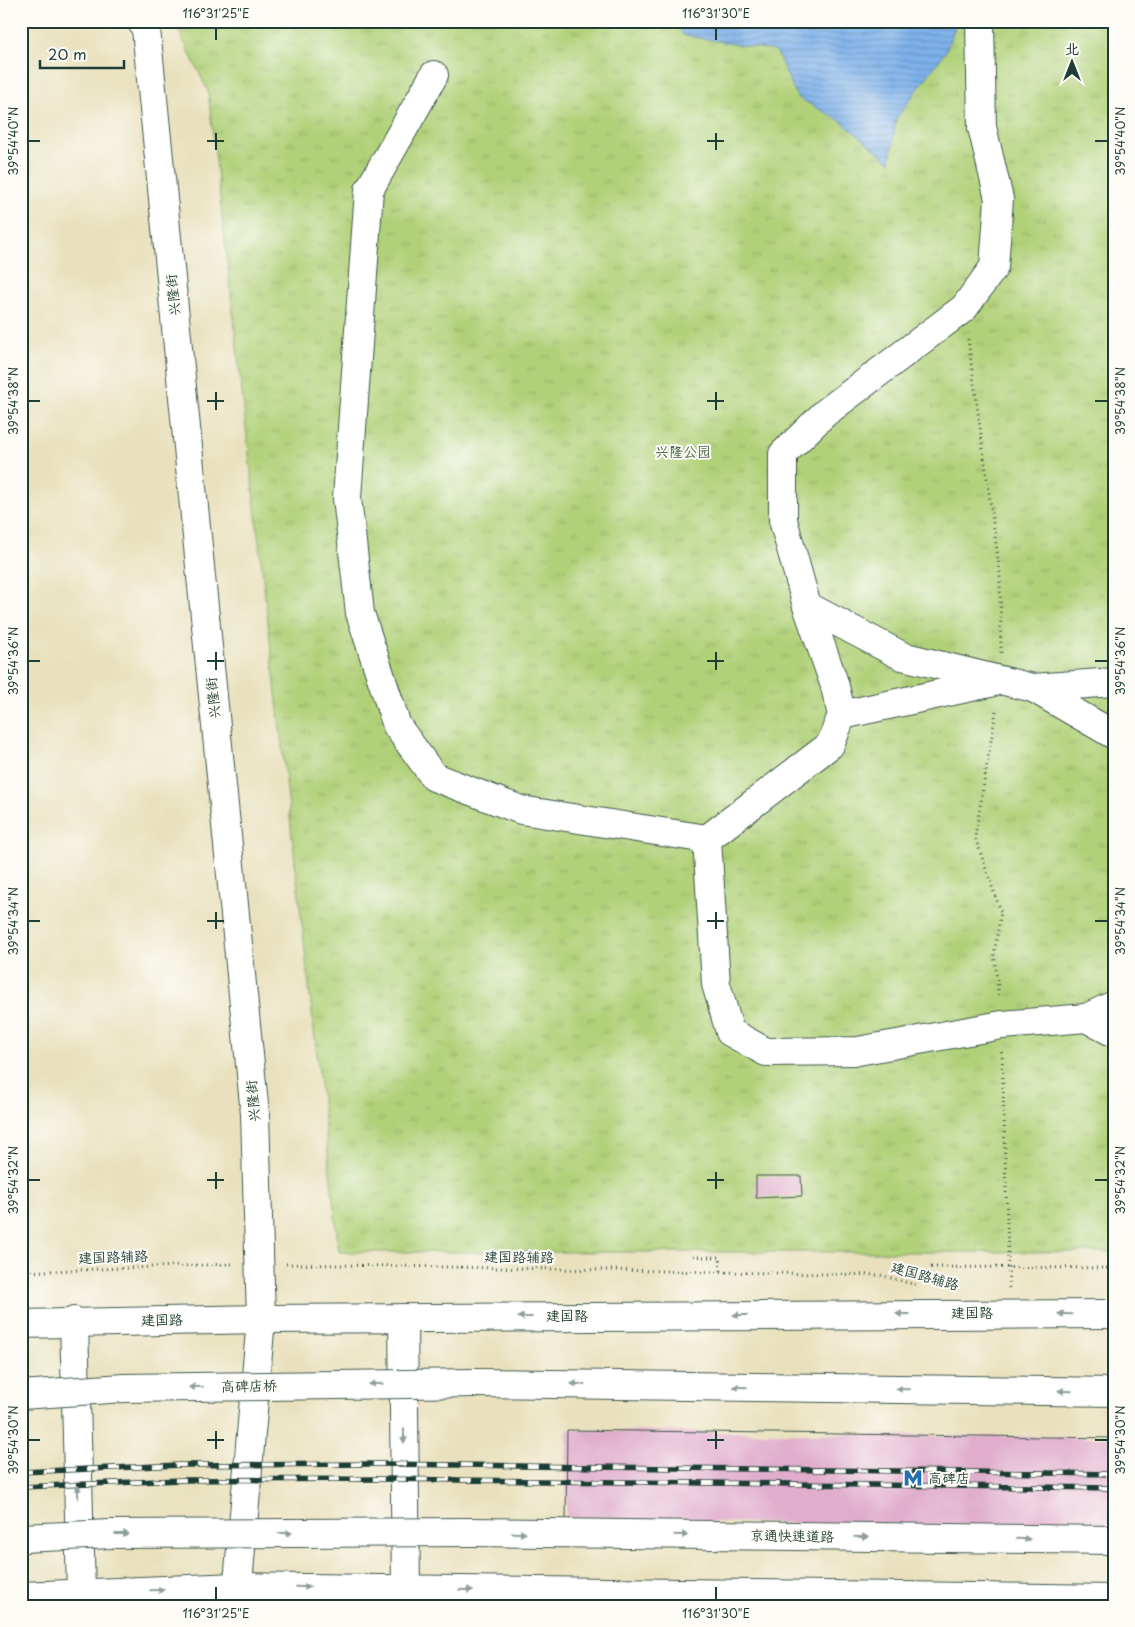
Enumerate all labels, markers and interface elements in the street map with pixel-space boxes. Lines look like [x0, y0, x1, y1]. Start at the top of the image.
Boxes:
text: 116°31'25"E [182, 4, 250, 22]
text: 116°31'30"E [682, 4, 750, 22]
scale bar [40, 38, 124, 70]
north arrow [1048, 38, 1098, 88]
text: 北 [1065, 38, 1079, 59]
text: 20 m [48, 42, 87, 65]
text: 39°54'40"N [4, 107, 22, 175]
text: 39°54'40"N [1111, 107, 1129, 175]
street label: 兴隆街 [160, 273, 185, 317]
text: 39°54'38"N [4, 367, 22, 435]
text: 39°54'38"N [1111, 367, 1129, 435]
park label: 兴隆公园 [655, 441, 711, 462]
text: 39°54'36"N [4, 627, 22, 695]
text: 39°54'36"N [1111, 627, 1129, 695]
street label: 兴隆街 [200, 676, 225, 720]
text: 39°54'34"N [4, 887, 22, 955]
text: 39°54'34"N [1111, 887, 1129, 955]
street label: 兴隆街 [240, 1079, 265, 1123]
text: 39°54'32"N [4, 1146, 22, 1214]
text: 39°54'32"N [1111, 1146, 1129, 1214]
street label: 建国路辅路 [78, 1245, 148, 1268]
street label: 建国路辅路 [484, 1245, 554, 1268]
street label: 建国路辅路 [889, 1256, 962, 1295]
street label: 建国路 [951, 1302, 993, 1323]
street label: 建国路 [546, 1305, 588, 1326]
street label: 建国路 [141, 1309, 183, 1330]
one-way arrow [1057, 1309, 1073, 1317]
one-way arrow [894, 1310, 910, 1318]
one-way arrow [732, 1311, 748, 1319]
one-way arrow [517, 1313, 533, 1321]
street label: 高碑店桥 [221, 1375, 277, 1396]
one-way arrow [569, 1380, 585, 1388]
one-way arrow [367, 1381, 383, 1389]
one-way arrow [187, 1383, 203, 1391]
one-way arrow [732, 1383, 748, 1391]
one-way arrow [894, 1385, 910, 1393]
one-way arrow [1057, 1387, 1073, 1395]
text: 39°54'30"N [4, 1405, 22, 1475]
text: 39°54'30"N [1111, 1405, 1129, 1475]
one-way arrow [400, 1429, 408, 1445]
metro station icon: 高碑店 [902, 1467, 924, 1489]
place label: 高碑店 [928, 1467, 970, 1488]
one-way arrow [74, 1484, 82, 1500]
street label: 京通快速道路 [750, 1524, 834, 1547]
one-way arrow [277, 1529, 293, 1537]
one-way arrow [511, 1529, 527, 1537]
one-way arrow [115, 1530, 131, 1538]
one-way arrow [673, 1531, 689, 1539]
one-way arrow [853, 1533, 869, 1541]
one-way arrow [1016, 1535, 1032, 1543]
one-way arrow [295, 1584, 311, 1592]
one-way arrow [150, 1585, 166, 1593]
one-way arrow [458, 1586, 474, 1594]
text: 116°31'25"E [182, 1604, 250, 1622]
text: 116°31'30"E [682, 1604, 750, 1622]

